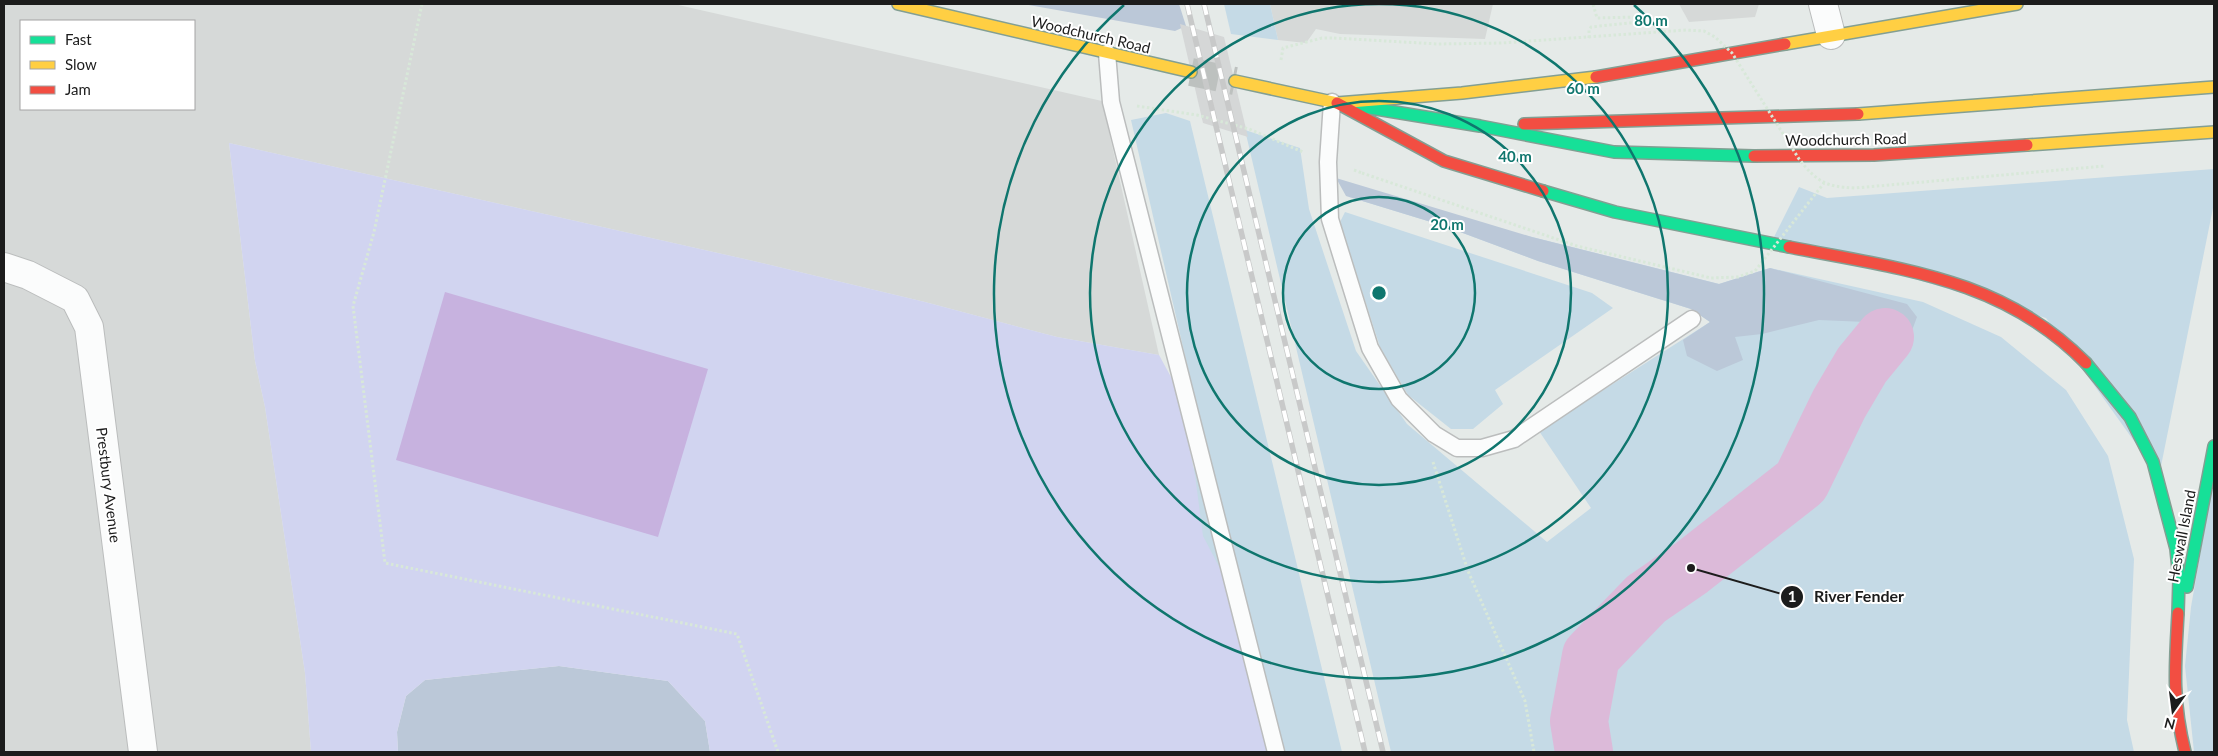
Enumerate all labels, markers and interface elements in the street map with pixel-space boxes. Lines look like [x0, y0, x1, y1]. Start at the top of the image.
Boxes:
text: 80 m [1634, 11, 1668, 29]
street label: Woodchurch Road [1030, 12, 1152, 56]
legend [20, 20, 195, 110]
text: Fast [65, 30, 92, 48]
text: Slow [65, 55, 97, 73]
text: 60 m [1566, 79, 1600, 97]
text: Jam [65, 80, 91, 98]
street label: Woodchurch Road [1785, 129, 1907, 149]
text: 40 m [1498, 147, 1532, 165]
text: 20 m [1430, 215, 1464, 233]
centre of rings [1370, 284, 1388, 302]
street label: Prestbury Avenue [93, 426, 125, 544]
street label: Heswall Island [2163, 488, 2199, 584]
callout: River Fender [1779, 581, 1915, 612]
text: River Fender [1814, 586, 1904, 605]
text: 1 [1788, 587, 1796, 605]
north arrow [2148, 686, 2198, 736]
text: N [2162, 715, 2177, 734]

